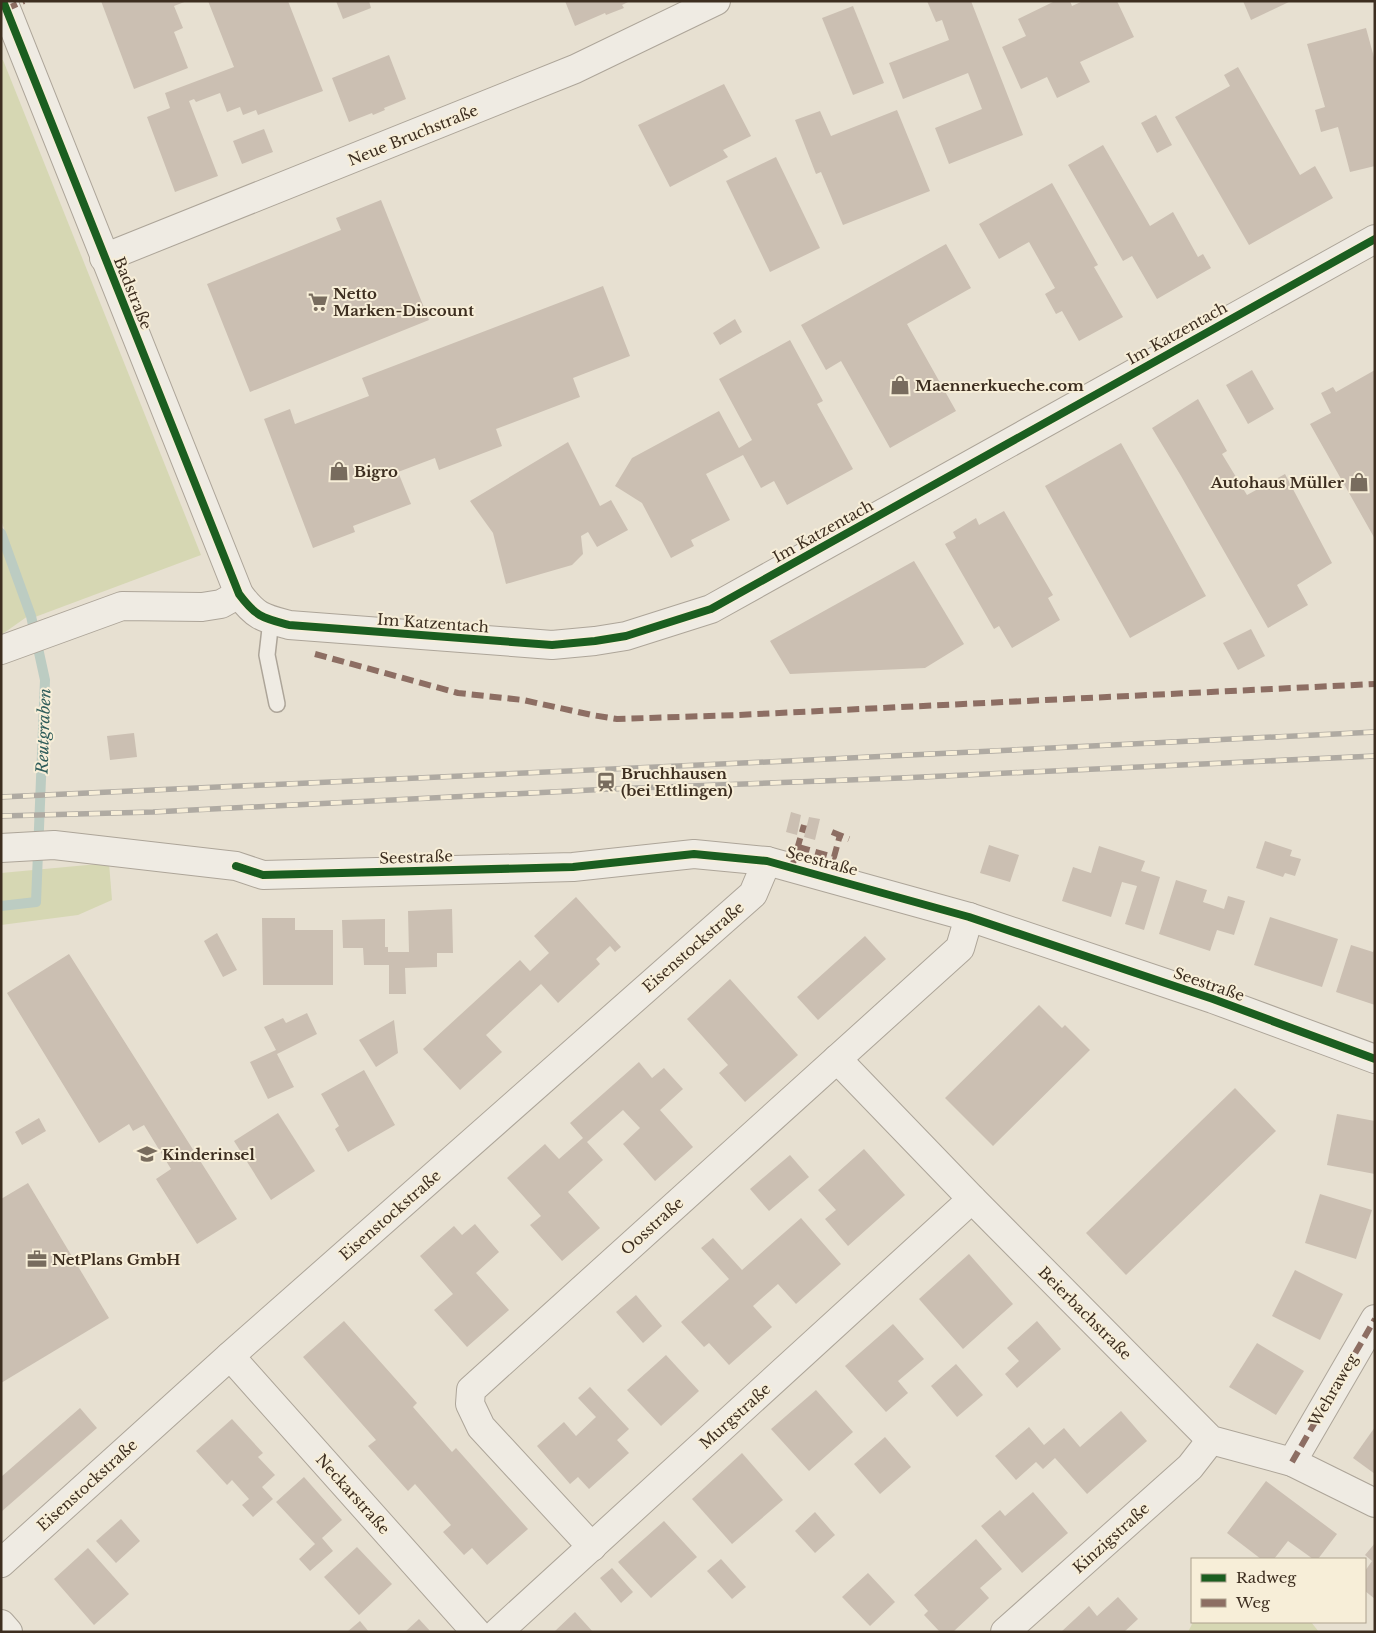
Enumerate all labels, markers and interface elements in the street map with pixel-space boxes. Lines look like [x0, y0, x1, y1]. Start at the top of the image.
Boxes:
street label: Neue Bruchstraße [345, 100, 481, 170]
street label: Badstraße [110, 254, 156, 332]
place label: Netto Marken-Discount [333, 284, 474, 320]
supermarket icon: Netto Marken-Discount [307, 291, 329, 313]
street label: Im Katzentach [1123, 298, 1231, 368]
shop icon: Maennerkueche.com [889, 374, 911, 396]
place label: Maennerkueche.com [915, 376, 1084, 395]
shop icon: Bigro [328, 460, 350, 482]
place label: Bigro [354, 462, 398, 481]
shop icon: Autohaus Müller [1348, 471, 1370, 493]
place label: Autohaus Müller [1210, 473, 1345, 492]
street label: Im Katzentach [769, 496, 877, 566]
street label: Im Katzentach [377, 610, 489, 636]
water label: Reutgraben [31, 688, 54, 775]
place label: Bruchhausen (bei Ettlingen) [621, 764, 733, 800]
station icon: Bruchhausen (bei Ettlingen) [595, 771, 617, 793]
street label: Seestraße [784, 842, 860, 880]
street label: Seestraße [379, 846, 453, 868]
street label: Eisenstockstraße [638, 898, 748, 996]
street label: Seestraße [1171, 963, 1247, 1005]
school or university icon: Kinderinsel [136, 1143, 158, 1165]
place label: Kinderinsel [162, 1145, 255, 1164]
street label: Eisenstockstraße [335, 1166, 445, 1264]
street label: Oosstraße [617, 1193, 687, 1259]
office icon: NetPlans GmbH [26, 1248, 48, 1270]
place label: NetPlans GmbH [52, 1250, 181, 1269]
street label: Beierbachstraße [1034, 1262, 1136, 1364]
street label: Wehraweg [1304, 1349, 1362, 1431]
street label: Murgstraße [696, 1379, 774, 1453]
street label: Eisenstockstraße [33, 1435, 141, 1535]
street label: Neckarstraße [312, 1450, 394, 1538]
street label: Kinzigstraße [1069, 1499, 1153, 1577]
legend [1191, 1558, 1366, 1623]
text: Radweg [1236, 1568, 1297, 1587]
text: Weg [1235, 1593, 1271, 1612]

